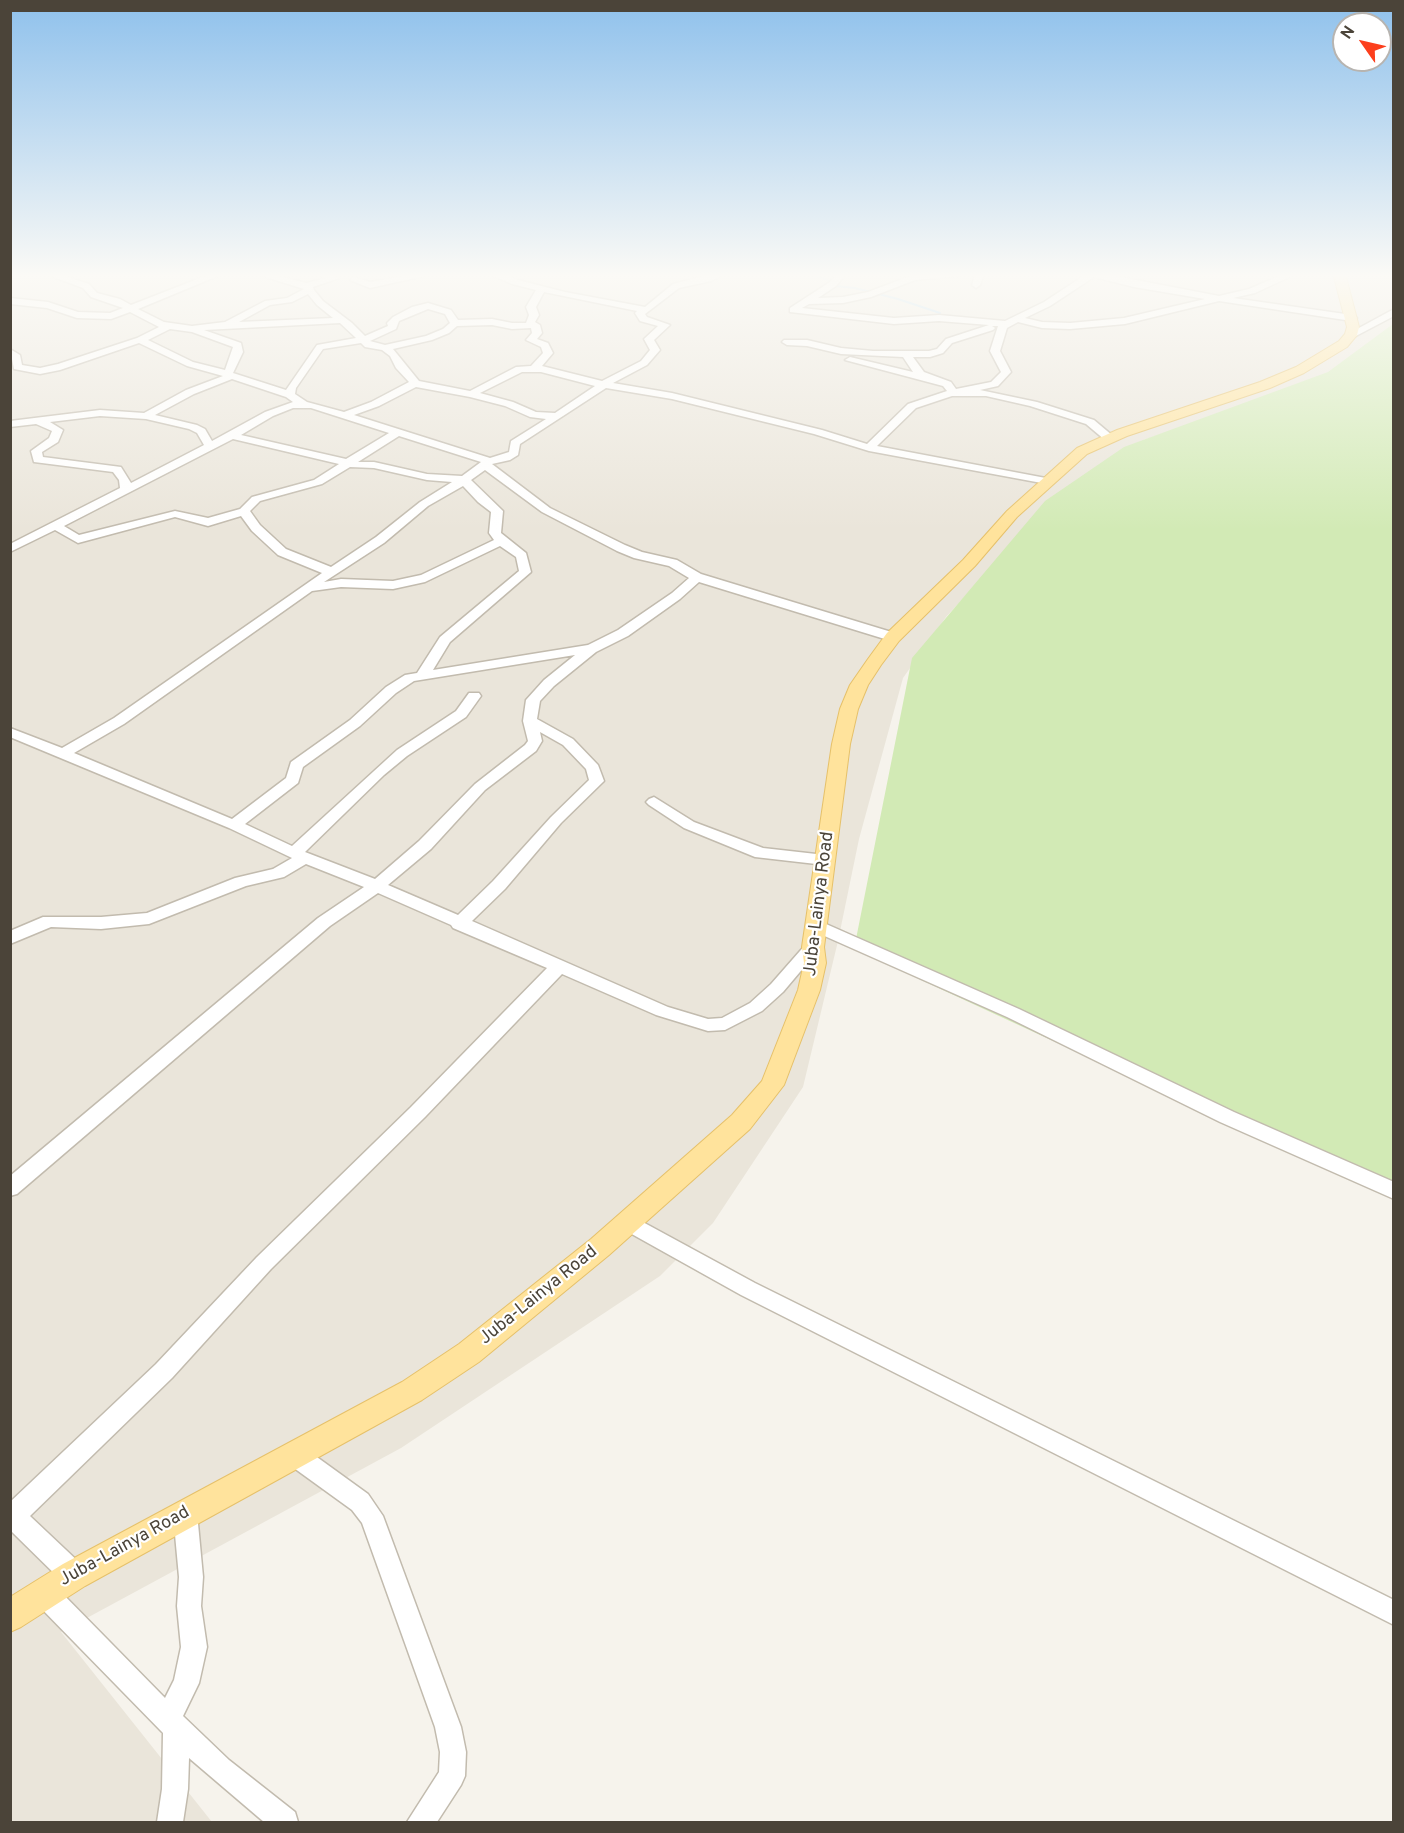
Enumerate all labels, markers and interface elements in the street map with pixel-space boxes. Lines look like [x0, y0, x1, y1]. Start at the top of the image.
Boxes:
north arrow [1332, 12, 1392, 72]
text: N [1337, 23, 1360, 43]
street label: Juba-Lainya Road [800, 830, 840, 978]
street label: Juba-Lainya Road [476, 1242, 602, 1350]
street label: Juba-Lainya Road [56, 1502, 194, 1592]

